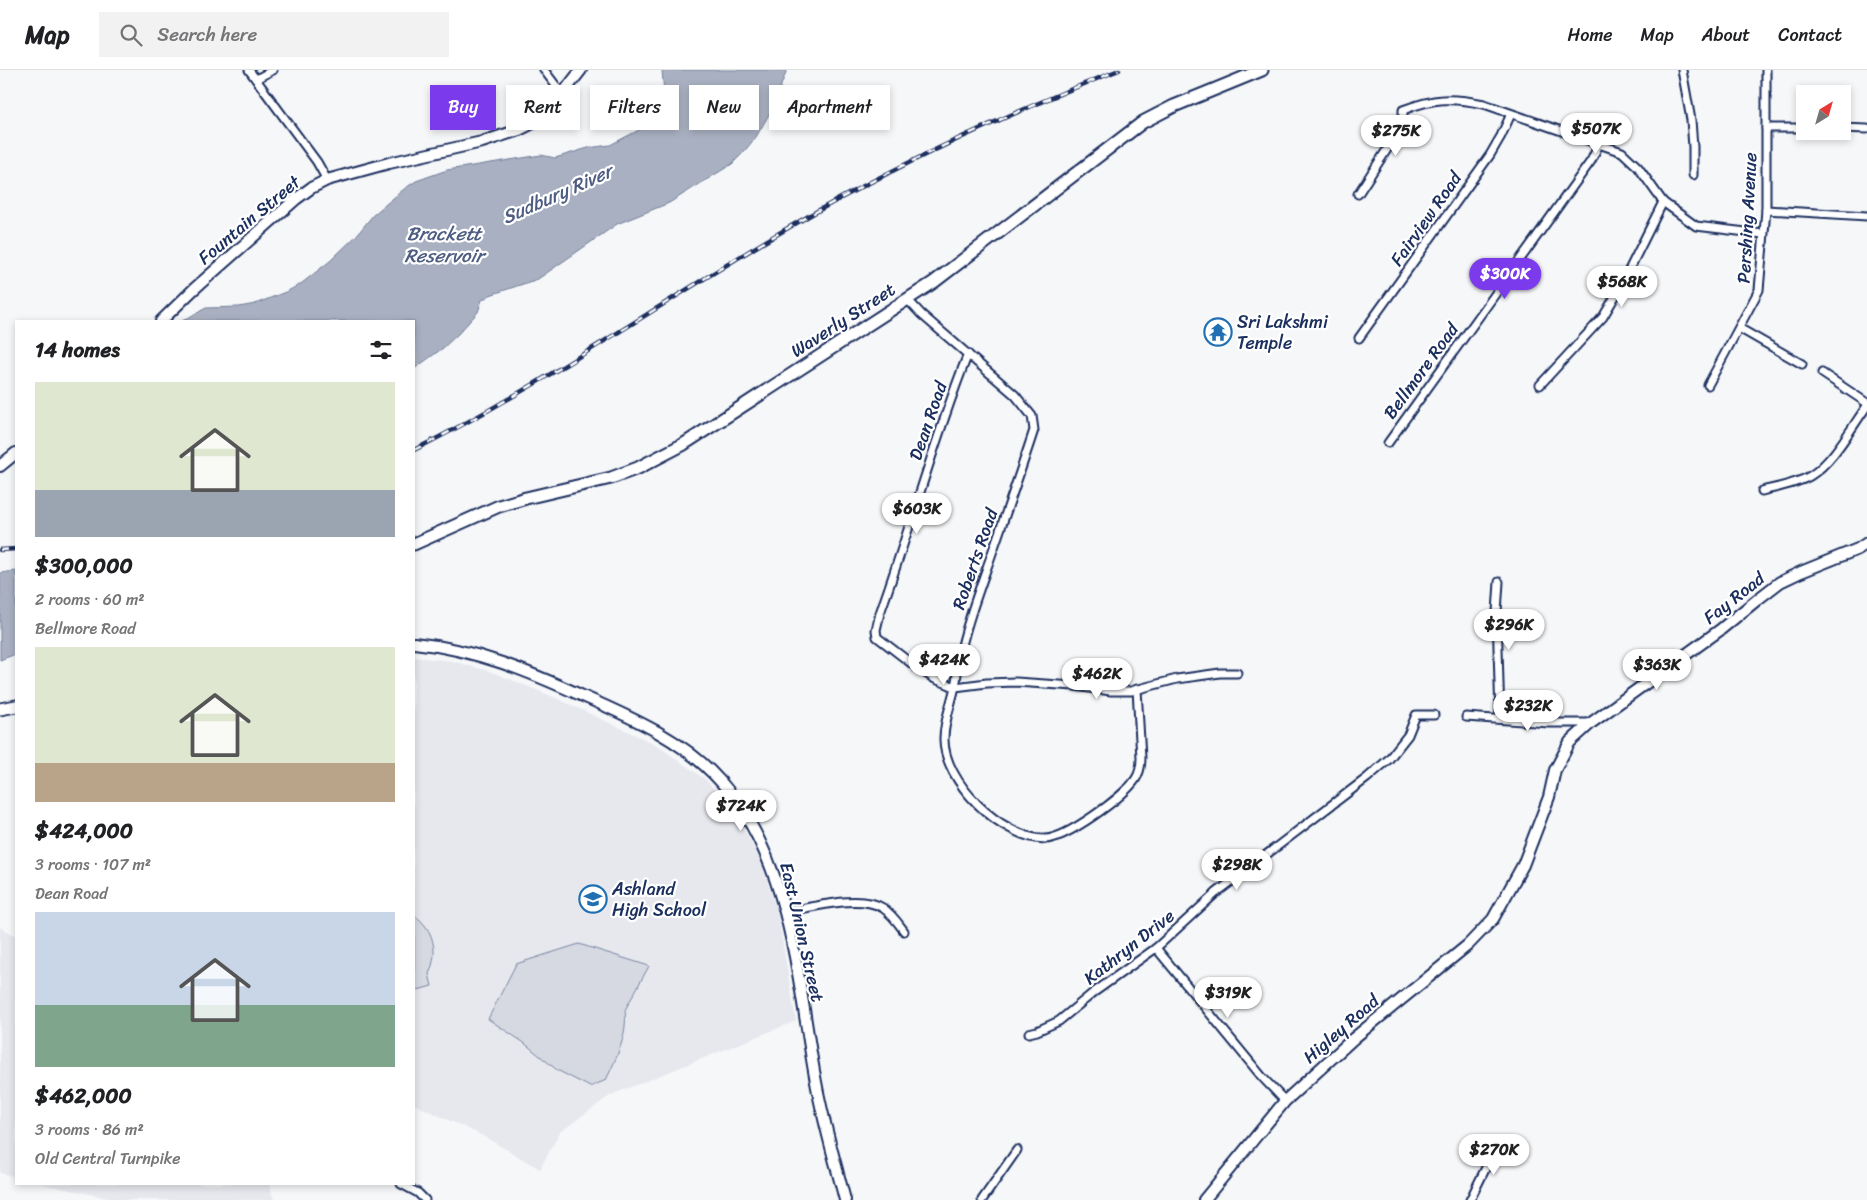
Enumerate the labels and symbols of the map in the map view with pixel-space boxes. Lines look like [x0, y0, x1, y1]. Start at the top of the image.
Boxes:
north arrow [1796, 85, 1851, 140]
pin: $507K [1561, 112, 1631, 155]
pin: $275K [1361, 114, 1431, 157]
street label: Pershing Avenue [1728, 152, 1766, 284]
water label: Sudbury River [496, 154, 621, 233]
street label: Fairview Road [1381, 164, 1471, 273]
street label: Fountain Street [190, 167, 308, 273]
water label: Brackett Reservoir [405, 217, 487, 272]
pin: $300K [1470, 258, 1540, 300]
pin: $568K [1587, 266, 1657, 308]
street label: Waverly Street [784, 274, 902, 366]
place label: Sri Lakshmi Temple [1237, 306, 1329, 359]
street label: Bellmore Road [1375, 315, 1468, 426]
temple icon: Sri Lakshmi Temple [1203, 317, 1233, 347]
street label: Dean Road [900, 376, 957, 465]
pin: $603K [882, 492, 952, 535]
street label: Roberts Road [943, 503, 1008, 614]
street label: Fay Road [1696, 562, 1773, 633]
pin: $296K [1474, 608, 1544, 651]
pin: $424K [909, 644, 979, 686]
pin: $363K [1622, 648, 1692, 691]
pin: $462K [1062, 658, 1132, 700]
pin: $232K [1493, 690, 1563, 732]
pin: $724K [706, 790, 776, 832]
pin: $298K [1202, 848, 1272, 891]
street label: East Union Street [770, 859, 834, 1005]
place label: Ashland High School [611, 873, 707, 926]
school or university icon: Ashland High School [578, 884, 608, 914]
street label: Kathryn Drive [1076, 901, 1182, 993]
pin: $319K [1193, 976, 1263, 1019]
street label: Higley Road [1295, 985, 1388, 1072]
pin: $270K [1459, 1134, 1529, 1176]

